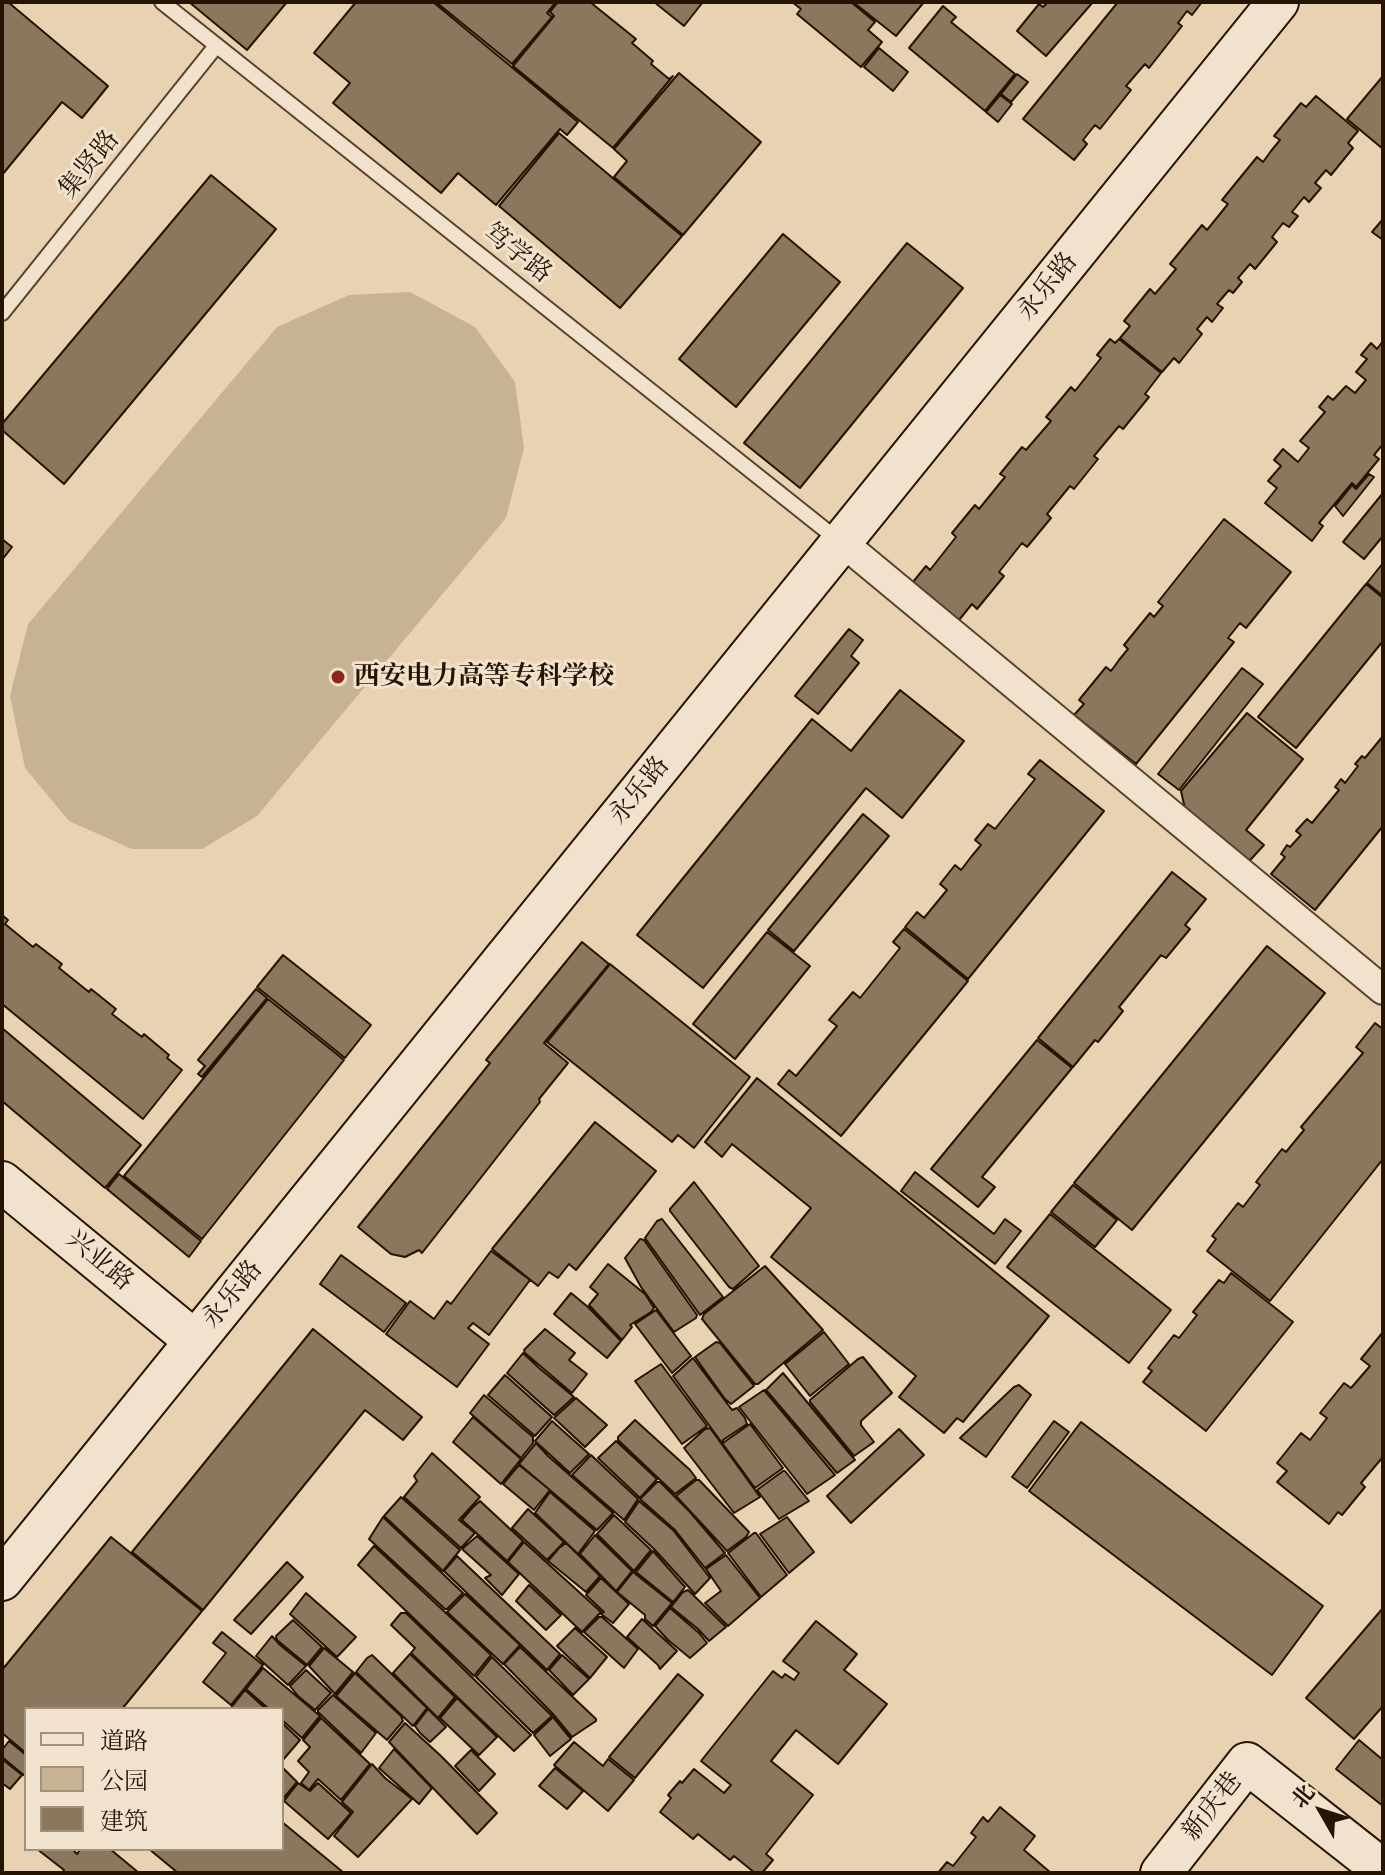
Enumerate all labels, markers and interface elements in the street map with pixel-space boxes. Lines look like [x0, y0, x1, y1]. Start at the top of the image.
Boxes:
street label: 集贤路 [53, 125, 127, 205]
street label: 笃学路 [477, 218, 557, 290]
street label: 永乐路 [1011, 247, 1085, 327]
place label: 西安电力高等专科学校 [354, 661, 614, 693]
marker: 西安电力高等专科学校 [329, 668, 347, 686]
street label: 永乐路 [603, 751, 677, 831]
street label: 兴业路 [59, 1224, 139, 1298]
street label: 永乐路 [196, 1255, 270, 1335]
legend [24, 1707, 284, 1851]
text: 道路 [100, 1723, 148, 1758]
text: 公园 [100, 1763, 148, 1798]
street label: 新庆巷 [1177, 1767, 1249, 1847]
north arrow [1281, 1771, 1361, 1851]
text: 北 [1283, 1777, 1322, 1815]
text: 建筑 [100, 1803, 148, 1838]

